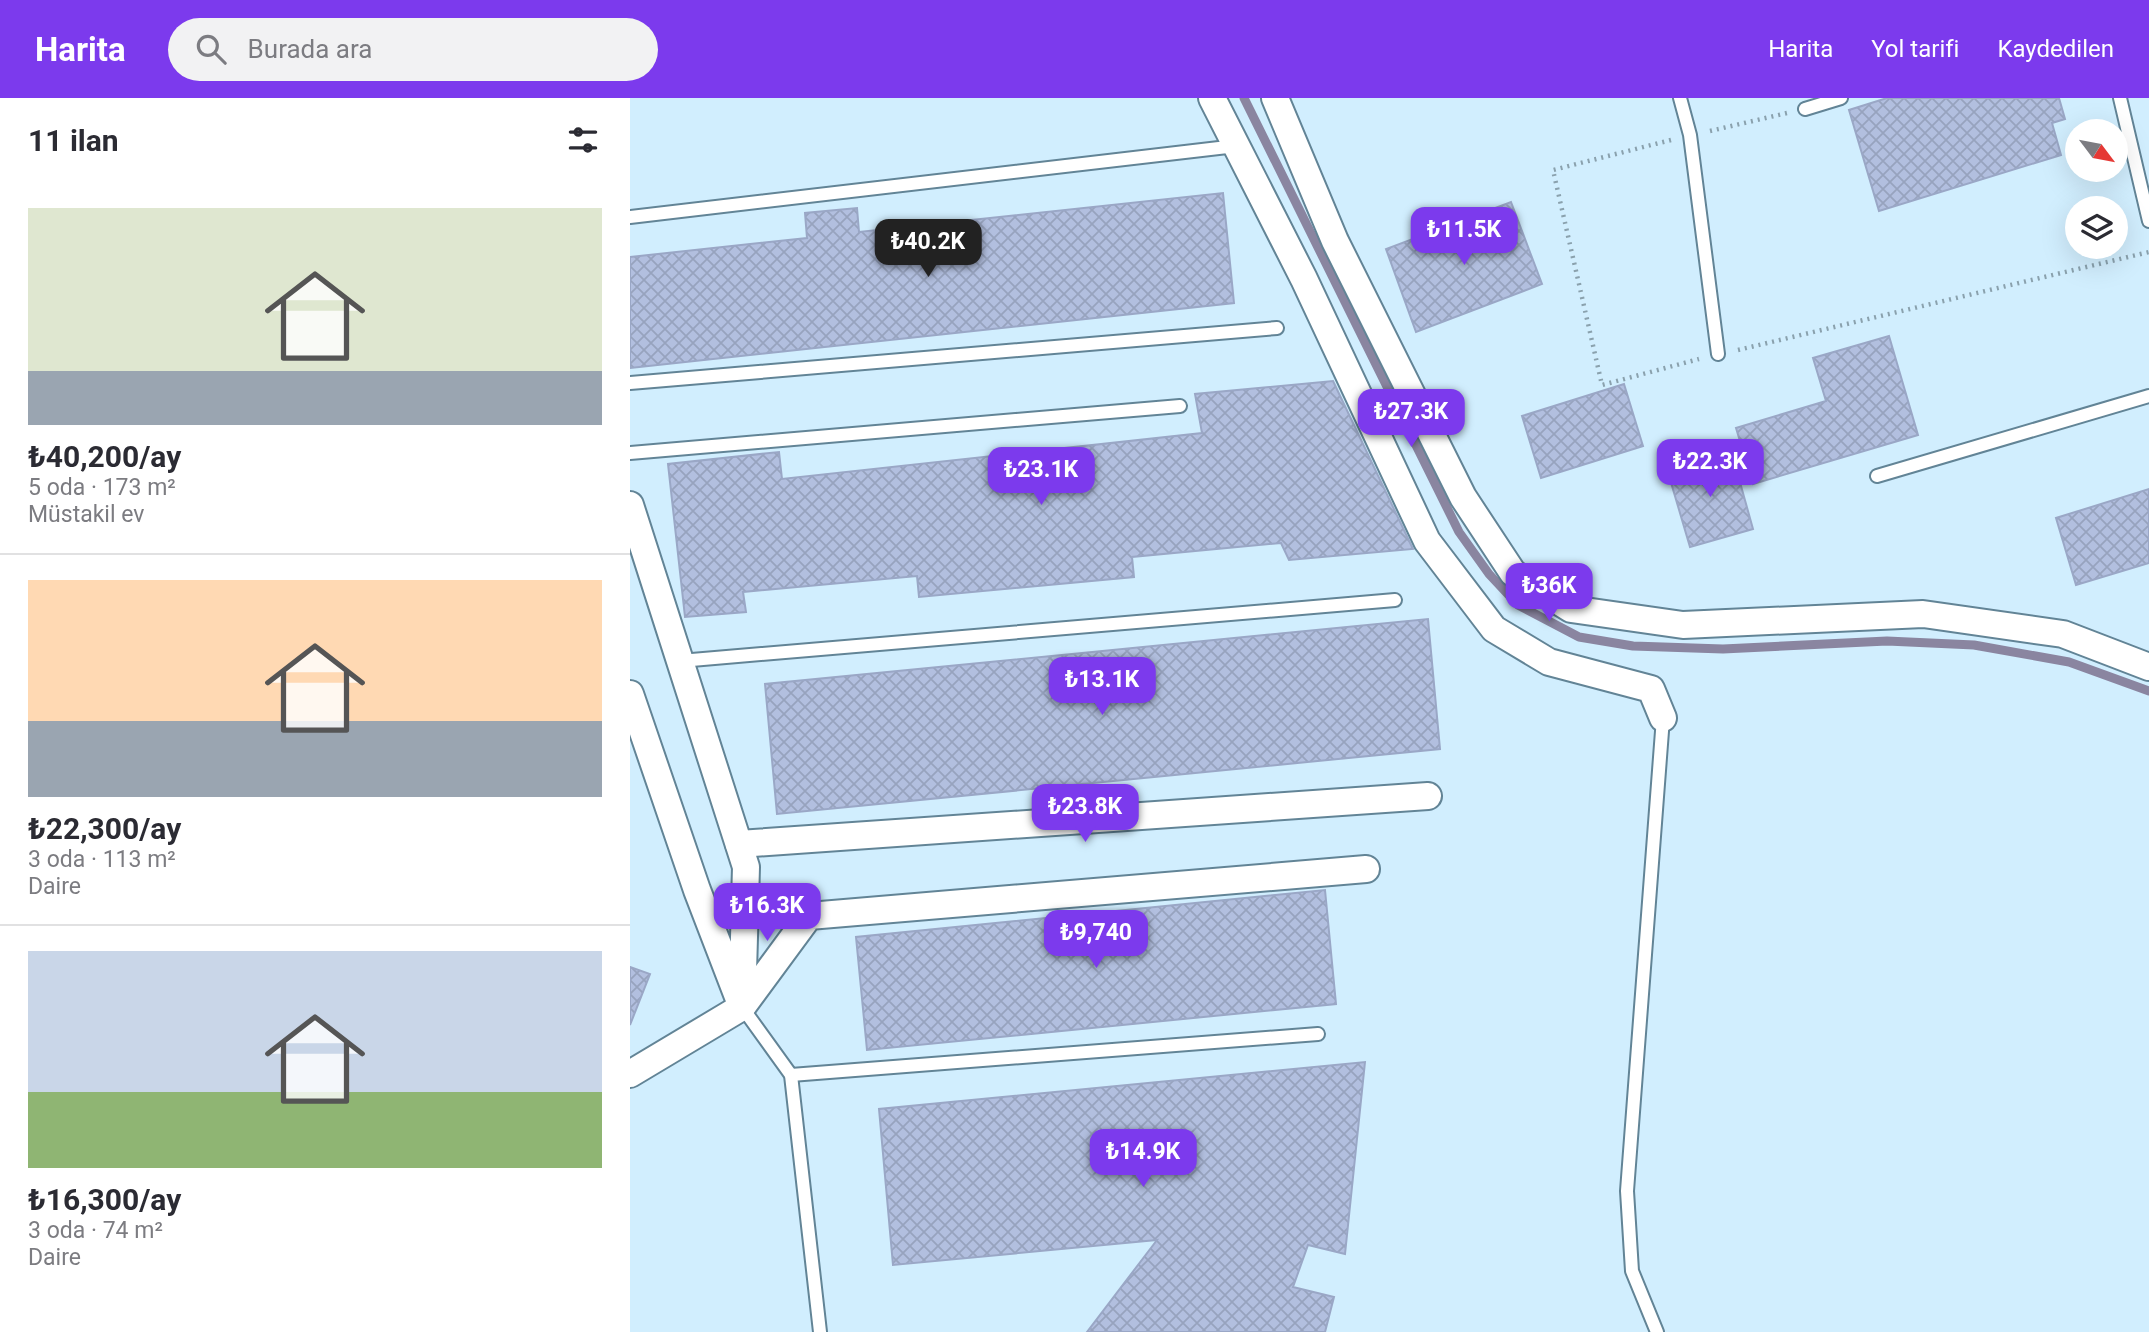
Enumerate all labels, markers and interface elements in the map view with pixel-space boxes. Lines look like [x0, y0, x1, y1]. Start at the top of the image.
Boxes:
search box [168, 18, 658, 81]
text: Harita [35, 30, 126, 69]
icon: search [192, 30, 230, 68]
text: Burada ara [248, 34, 372, 64]
text: Harita [1768, 35, 1833, 63]
text: Yol tarifi [1871, 35, 1959, 63]
text: Kaydedilen [1997, 35, 2114, 63]
north arrow [2065, 119, 2128, 182]
map controls [2065, 119, 2128, 259]
icon: filters [564, 121, 602, 159]
text: 11 ilan [28, 123, 119, 158]
button: layers [2065, 196, 2128, 259]
pin: ₺11.5K [1407, 208, 1521, 267]
text: ₺11.5K [1427, 216, 1501, 243]
pin: ₺40.2K [871, 220, 985, 279]
text: ₺40.2K [891, 228, 965, 255]
icon: home [252, 253, 378, 379]
pin: ₺27.3K [1354, 390, 1468, 449]
text: ₺27.3K [1374, 398, 1448, 425]
text: ₺40,200/ay [28, 439, 181, 474]
pin: ₺22.3K [1653, 440, 1767, 499]
pin: ₺23.1K [984, 448, 1098, 507]
text: ₺22.3K [1673, 448, 1747, 475]
text: ₺23.1K [1004, 456, 1078, 483]
text: 5 oda · 173 m² [28, 474, 176, 501]
text: Müstakil ev [28, 501, 144, 528]
pin: ₺36K [1508, 564, 1590, 623]
text: ₺36K [1522, 572, 1576, 599]
icon: home [252, 625, 378, 751]
pin: ₺13.1K [1045, 658, 1159, 717]
text: ₺13.1K [1065, 666, 1139, 693]
pin: ₺23.8K [1028, 784, 1142, 844]
text: ₺23.8K [1048, 793, 1122, 820]
text: ₺22,300/ay [28, 811, 181, 846]
text: 3 oda · 113 m² [28, 846, 176, 873]
text: Daire [28, 873, 81, 900]
pin: ₺16.3K [710, 884, 824, 943]
text: ₺16.3K [730, 892, 804, 919]
pin: ₺9,740 [1039, 910, 1153, 970]
text: ₺9,740 [1060, 919, 1132, 946]
icon: home [252, 996, 378, 1122]
pin: ₺14.9K [1086, 1130, 1200, 1189]
text: ₺14.9K [1106, 1138, 1180, 1165]
text: ₺16,300/ay [28, 1182, 181, 1217]
text: 3 oda · 74 m² [28, 1217, 163, 1244]
text: Daire [28, 1244, 81, 1271]

